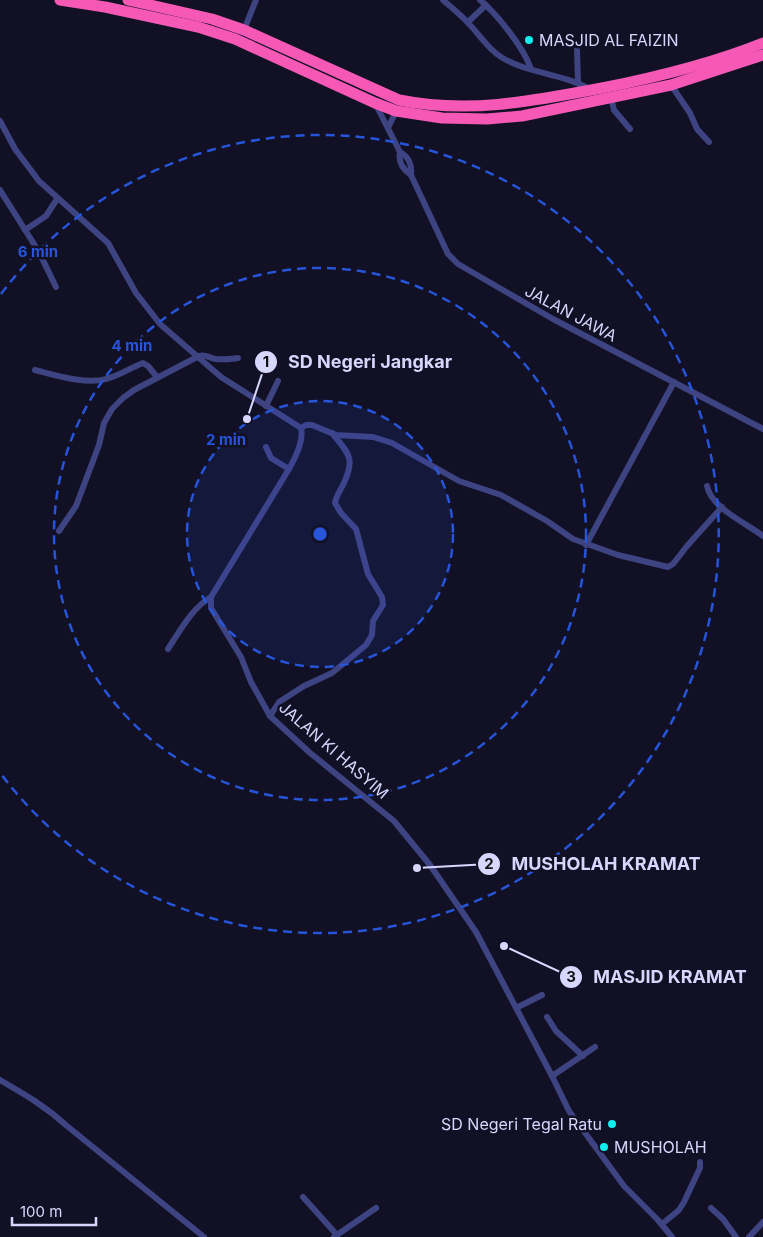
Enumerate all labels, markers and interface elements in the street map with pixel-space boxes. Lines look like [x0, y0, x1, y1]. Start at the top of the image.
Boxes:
place label: MASJID AL FAIZIN [539, 30, 679, 50]
marker: MASJID AL FAIZIN [523, 34, 535, 46]
text: 6 min [18, 242, 58, 261]
street label: JALAN JAWA [522, 280, 620, 346]
text: 4 min [112, 336, 152, 355]
callout: SD Negeri Jangkar [253, 345, 462, 378]
text: SD Negeri Jangkar [288, 351, 452, 372]
text: 1 [263, 352, 269, 371]
text: 2 min [206, 430, 246, 449]
centre of rings [311, 525, 329, 543]
street label: JALAN KI HASYIM [275, 697, 393, 803]
callout: MUSHOLAH KRAMAT [477, 847, 711, 880]
text: MUSHOLAH KRAMAT [511, 853, 701, 874]
text: 2 [484, 854, 494, 873]
callout: MASJID KRAMAT [558, 960, 757, 993]
text: MASJID KRAMAT [593, 966, 747, 987]
text: 3 [566, 967, 576, 986]
place label: SD Negeri Tegal Ratu [441, 1114, 602, 1134]
marker: SD Negeri Tegal Ratu [606, 1118, 618, 1130]
place label: MUSHOLAH [614, 1137, 707, 1157]
marker: MUSHOLAH [598, 1141, 610, 1153]
scale bar [12, 1194, 96, 1226]
text: 100 m [20, 1202, 62, 1221]

